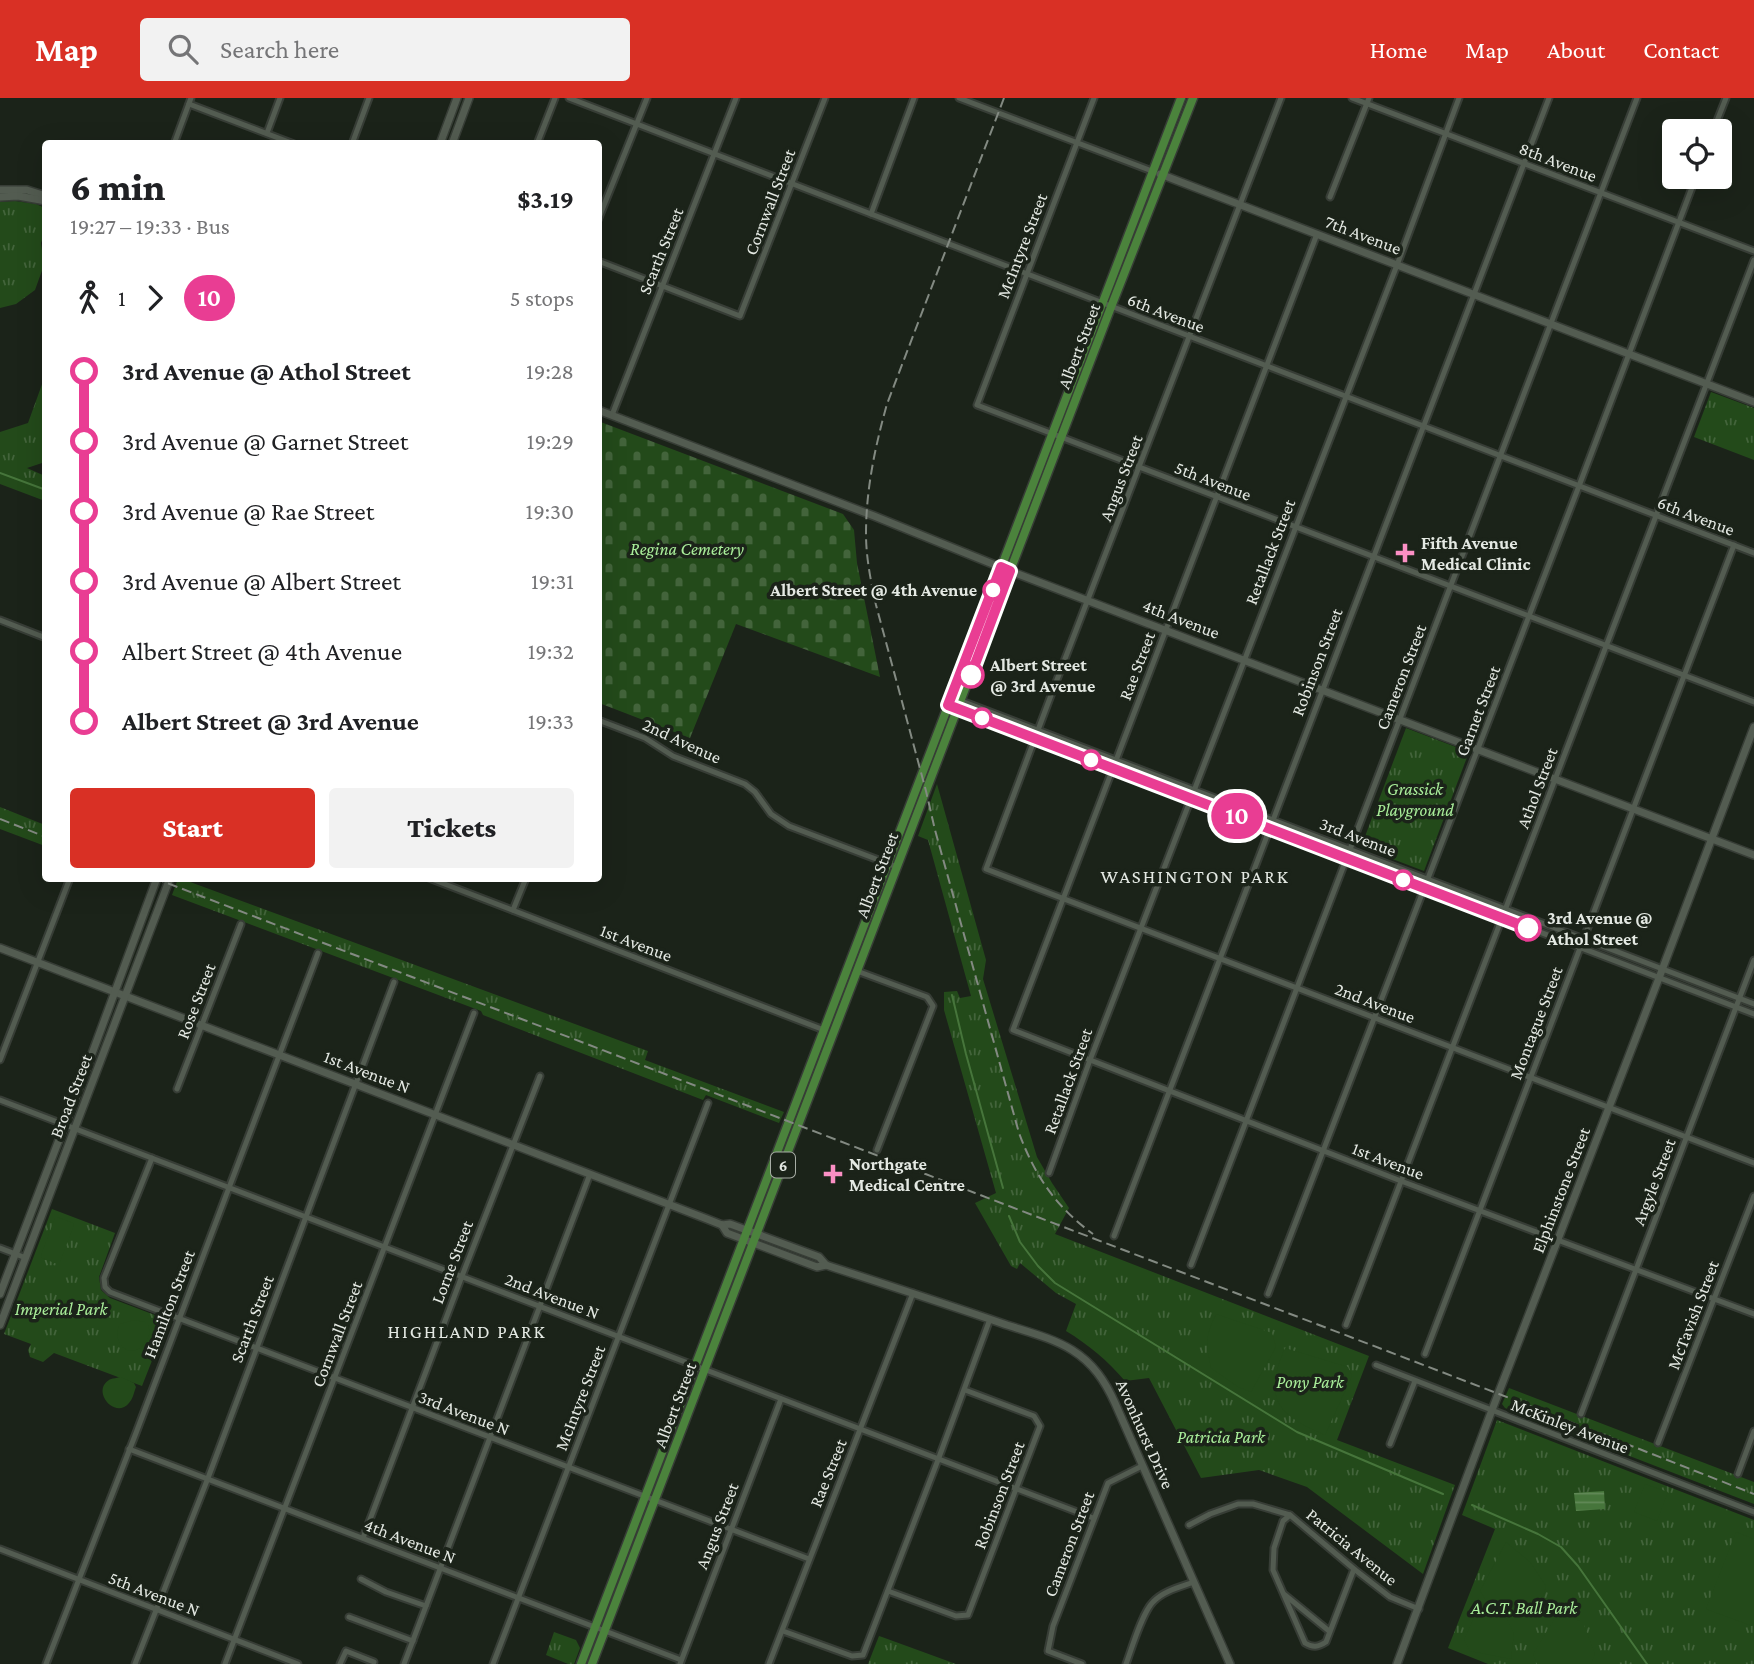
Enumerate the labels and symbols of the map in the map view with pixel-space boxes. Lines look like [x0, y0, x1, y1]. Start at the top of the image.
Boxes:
street label: 8th Avenue [1516, 138, 1600, 186]
street label: Cornwall Street [741, 145, 800, 258]
street label: McIntyre Street [993, 190, 1052, 301]
street label: Scarth Street [635, 204, 688, 297]
street label: 7th Avenue [1322, 211, 1404, 259]
street label: 6th Avenue [1125, 289, 1208, 337]
street label: Albert Street [1054, 299, 1105, 392]
street label: Angus Street [1095, 431, 1147, 524]
street label: 5th Avenue [1172, 457, 1254, 505]
street label: 6th Avenue [1655, 492, 1738, 540]
street label: Retallack Street [1241, 496, 1300, 607]
place label: Fifth Avenue Medical Clinic [1421, 533, 1531, 574]
park label: Regina Cemetery [630, 539, 745, 559]
marker: Fifth Avenue Medical Clinic [1395, 543, 1415, 563]
place label: Albert Street @ 4th Avenue [769, 580, 977, 600]
marker: Albert Street @ 4th Avenue [983, 580, 1003, 600]
street label: 4th Avenue [1140, 595, 1223, 643]
street label: Robinson Street [1287, 604, 1347, 719]
street label: Cameron Street [1372, 620, 1431, 733]
street label: Rae Street [1115, 628, 1160, 703]
place label: Albert Street @ 3rd Avenue [989, 655, 1095, 696]
marker: Albert Street @ 3rd Avenue [958, 662, 984, 688]
street label: Garnet Street [1452, 662, 1505, 759]
unlabelled marker [972, 708, 992, 728]
street label: 2nd Avenue [640, 714, 724, 768]
street label: Athol Street [1512, 744, 1562, 831]
unlabelled marker [1081, 750, 1101, 770]
park label: Grassick Playground [1376, 779, 1454, 820]
line badge: 10 [1206, 793, 1268, 839]
street label: 3rd Avenue [1317, 813, 1399, 861]
street label: Albert Street [852, 828, 903, 921]
district label: WASHINGTON PARK [1100, 866, 1290, 887]
unlabelled marker [1393, 870, 1413, 890]
place label: 3rd Avenue @ Athol Street [1546, 908, 1652, 949]
marker: 3rd Avenue @ Athol Street [1515, 915, 1541, 941]
street label: 1st Avenue [597, 920, 675, 966]
street label: Rose Street [172, 959, 220, 1042]
street label: Montague Street [1505, 963, 1567, 1082]
street label: 2nd Avenue [1332, 979, 1418, 1027]
street label: Retallack Street [1040, 1024, 1097, 1137]
street label: 1st Avenue N [321, 1046, 413, 1098]
street label: Broad Street [46, 1050, 97, 1141]
street label: Elphinstone Street [1528, 1123, 1595, 1256]
street label: Argyle Street [1628, 1135, 1680, 1228]
street label: 1st Avenue [1349, 1138, 1427, 1184]
road number: 6 [771, 1152, 795, 1177]
place label: Northgate Medical Centre [849, 1154, 965, 1195]
marker: Northgate Medical Centre [823, 1164, 843, 1184]
street label: Lorne Street [427, 1217, 477, 1306]
street label: Hamilton Street [139, 1246, 199, 1361]
street label: McTavish Street [1663, 1257, 1723, 1372]
street label: 2nd Avenue N [502, 1269, 602, 1323]
street label: Scarth Street [226, 1272, 278, 1365]
street label: Cornwall Street [308, 1277, 367, 1390]
park label: Imperial Park [15, 1299, 108, 1319]
district label: HIGHLAND PARK [388, 1321, 546, 1342]
street label: McIntyre Street [551, 1342, 610, 1453]
street label: Albert Street [650, 1358, 701, 1451]
park label: Pony Park [1276, 1372, 1345, 1392]
street label: Avonhurst Drive [1112, 1376, 1178, 1492]
street label: 3rd Avenue N [416, 1387, 512, 1440]
street label: McKinley Avenue [1508, 1394, 1632, 1458]
park label: Patricia Park [1177, 1427, 1266, 1447]
street label: Rae Street [805, 1435, 851, 1510]
street label: Robinson Street [969, 1437, 1029, 1552]
street label: Angus Street [691, 1479, 743, 1572]
street label: Cameron Street [1040, 1487, 1099, 1600]
street label: Patricia Avenue [1303, 1504, 1402, 1590]
street label: 4th Avenue N [361, 1514, 459, 1568]
street label: 5th Avenue N [106, 1568, 202, 1621]
park label: A.C.T. Ball Park [1470, 1598, 1578, 1618]

